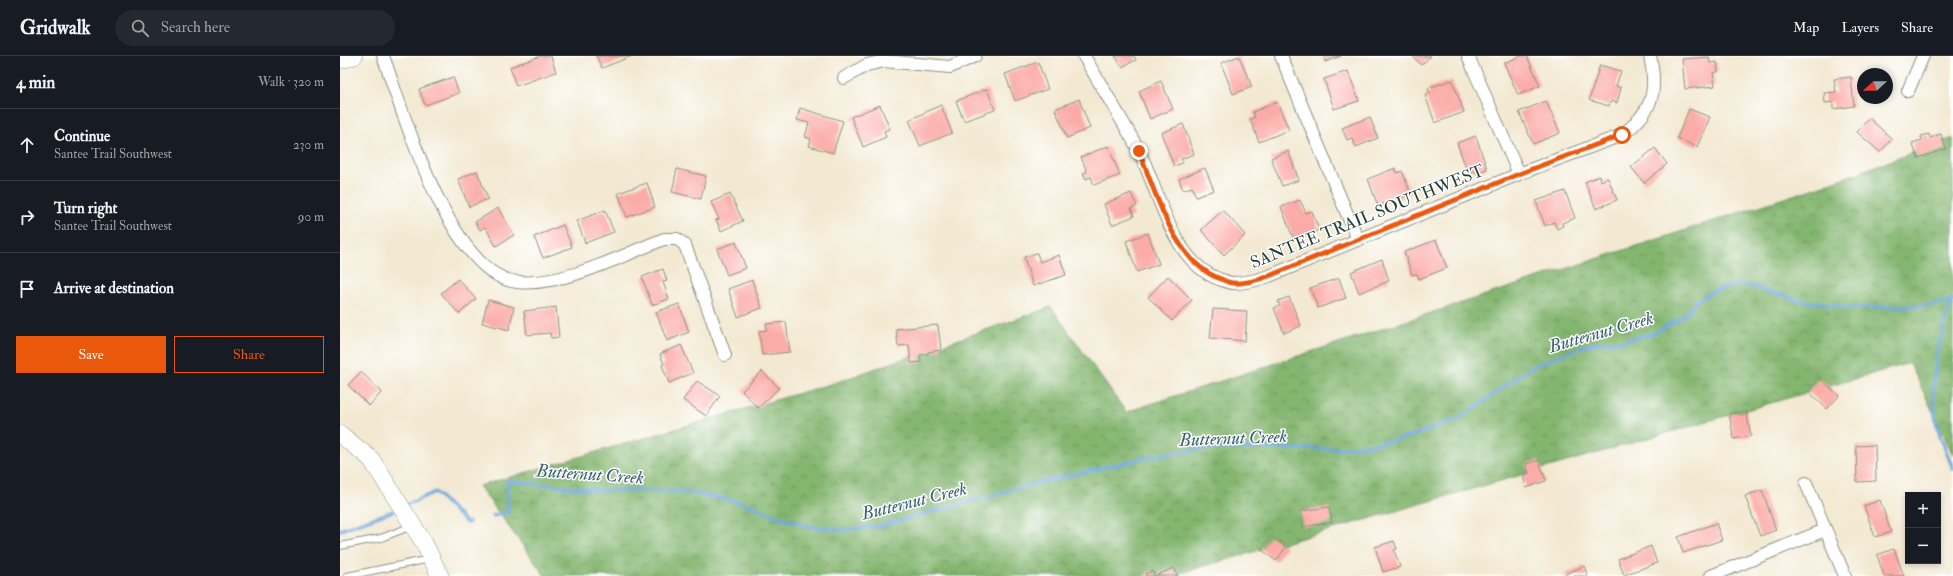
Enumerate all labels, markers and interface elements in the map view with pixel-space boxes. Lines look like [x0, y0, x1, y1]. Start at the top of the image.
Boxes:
search box [115, 10, 395, 46]
text: Gridwalk [20, 16, 91, 40]
icon: search [129, 17, 151, 39]
text: Search here [161, 18, 230, 37]
text: Map [1793, 19, 1819, 36]
text: Layers [1841, 19, 1879, 36]
text: Share [1901, 19, 1933, 36]
north arrow [1857, 68, 1893, 104]
text: 4 min [16, 72, 55, 93]
text: Walk · 320 m [258, 74, 324, 90]
route start [1613, 126, 1631, 144]
text: Continue [54, 127, 110, 146]
icon: ahead [16, 134, 38, 156]
text: 230 m [293, 137, 324, 153]
route end [1130, 142, 1148, 160]
text: Santee Trail Southwest [54, 146, 172, 162]
street label: SANTEE TRAIL SOUTHWEST [1247, 160, 1487, 273]
text: Turn right [54, 199, 117, 218]
icon: right [16, 206, 38, 228]
text: 90 m [298, 209, 324, 225]
text: Santee Trail Southwest [54, 218, 172, 234]
icon: arrive [16, 278, 38, 300]
text: Arrive at destination [54, 279, 174, 298]
water label: Butternut Creek [1545, 307, 1656, 359]
button: Save [16, 336, 166, 373]
button: Share [174, 336, 324, 373]
water label: Butternut Creek [1178, 425, 1287, 452]
water label: Butternut Creek [534, 459, 645, 490]
water label: Butternut Creek [858, 477, 969, 526]
map controls [1905, 492, 1941, 564]
button: + [1905, 492, 1941, 528]
button: − [1905, 528, 1941, 564]

